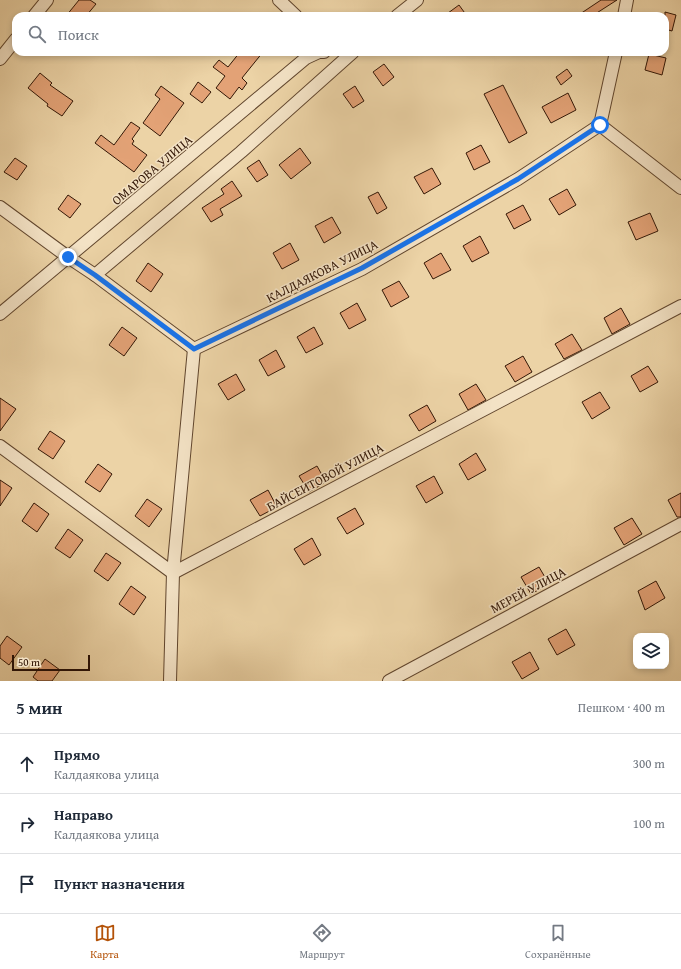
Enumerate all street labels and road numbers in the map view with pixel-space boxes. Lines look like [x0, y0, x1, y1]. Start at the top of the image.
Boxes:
street label: ОМАРОВА УЛИЦА [108, 130, 197, 209]
street label: КАЛДАЯКОВА УЛИЦА [263, 235, 381, 307]
street label: БАЙСЕИТОВОЙ УЛИЦА [263, 438, 387, 516]
street label: МЕРЕЙ УЛИЦА [487, 562, 569, 618]

